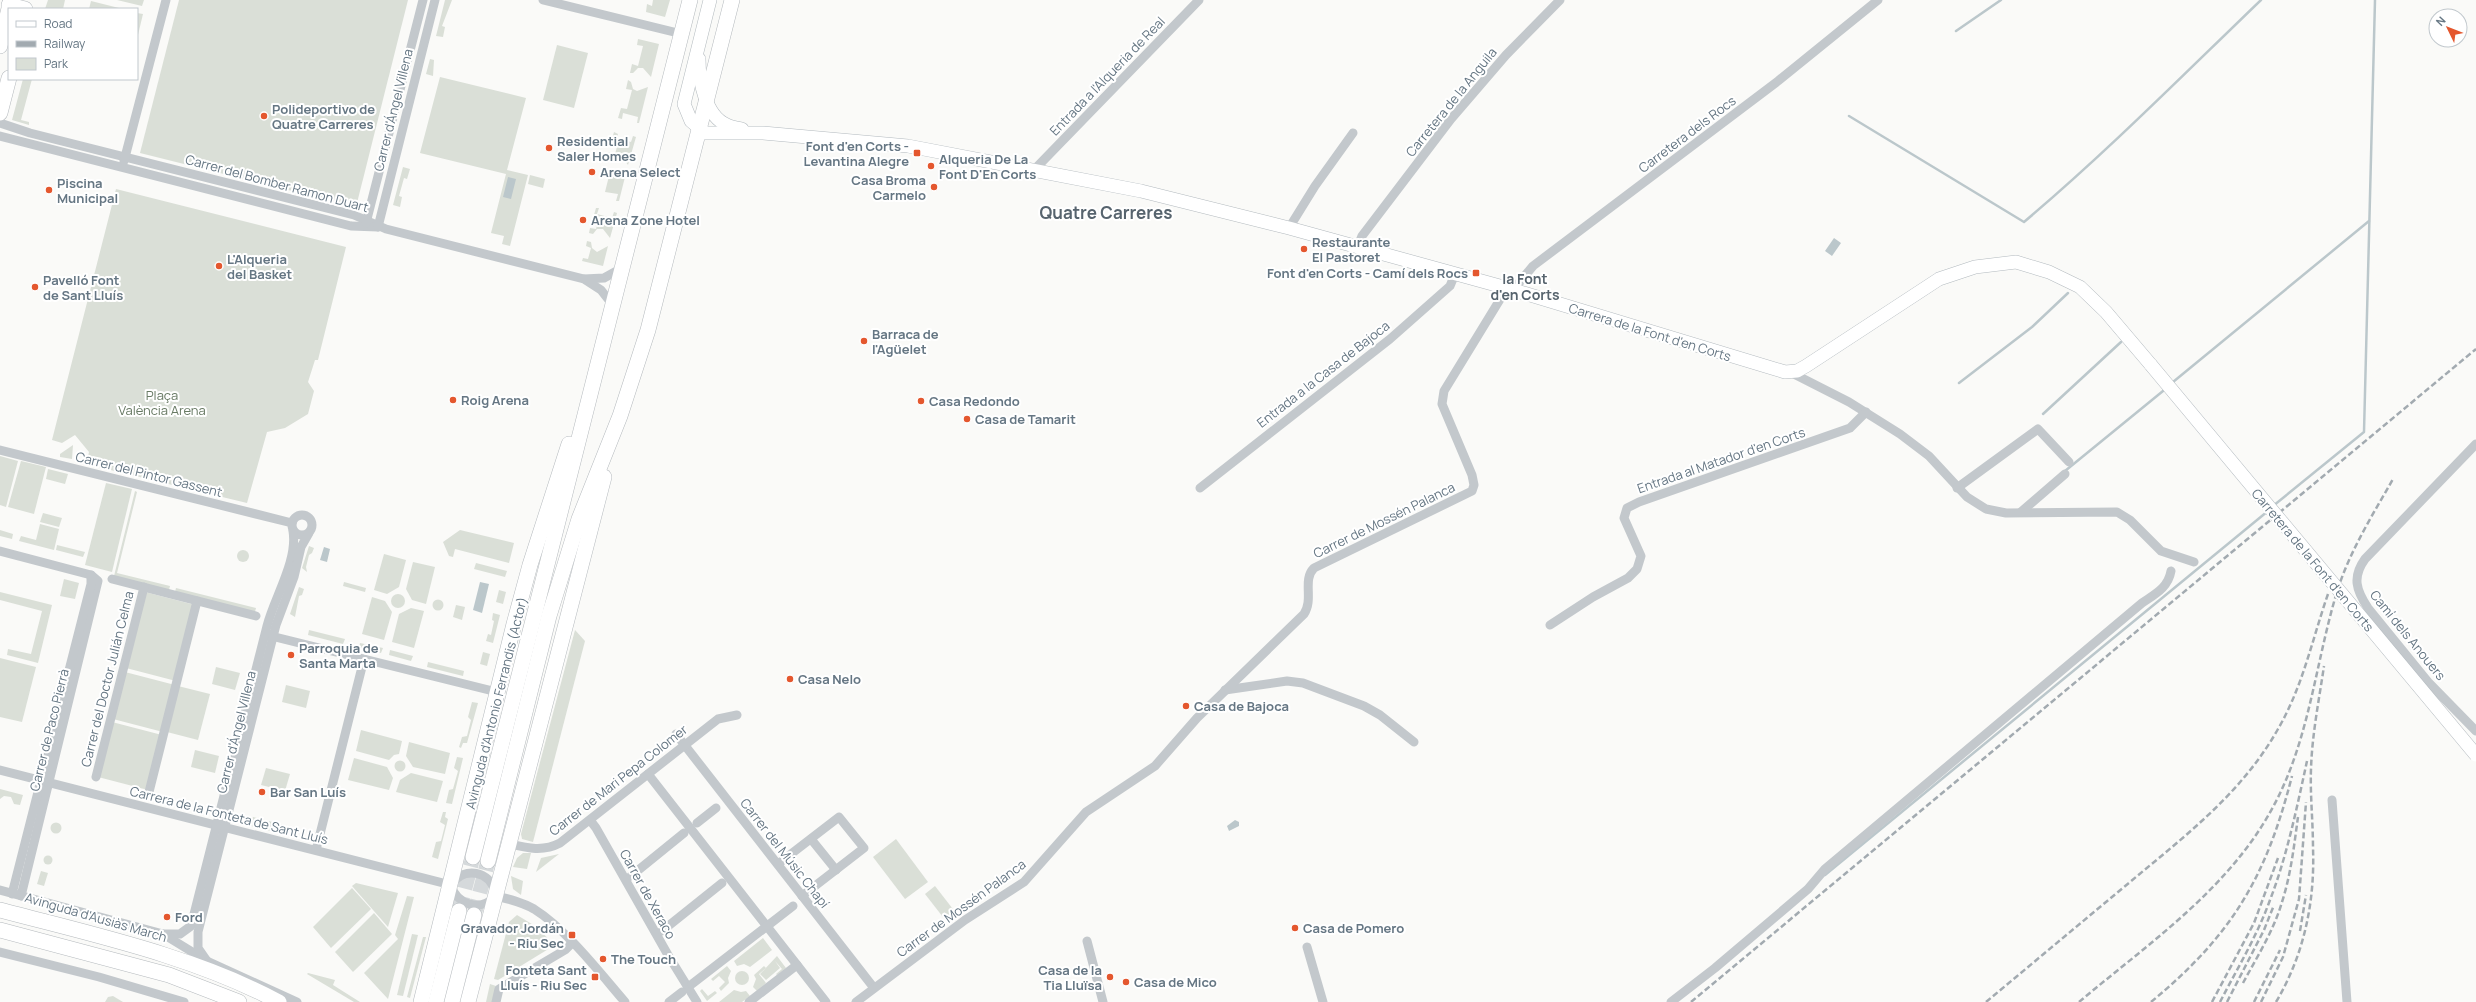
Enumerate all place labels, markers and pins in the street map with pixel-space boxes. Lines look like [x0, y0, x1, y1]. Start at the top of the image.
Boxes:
place label: Polideportivo de Quatre Carreres [272, 100, 375, 133]
marker: Polideportivo de Quatre Carreres [259, 111, 269, 121]
place label: Residential Saler Homes [557, 132, 636, 165]
place label: Font d'en Corts - Levantina Alegre [804, 137, 909, 170]
marker: Residential Saler Homes [544, 143, 554, 153]
marker: Font d'en Corts - Levantina Alegre [912, 148, 922, 158]
place label: Alqueria De La Font D'En Corts [939, 150, 1036, 183]
marker: Alqueria De La Font D'En Corts [926, 161, 936, 171]
place label: Arena Select [600, 163, 681, 181]
marker: Arena Select [587, 167, 597, 177]
place label: Casa Broma Carmelo [851, 171, 926, 204]
place label: Piscina Municipal [57, 174, 118, 207]
marker: Casa Broma Carmelo [929, 182, 939, 192]
marker: Piscina Municipal [44, 185, 54, 195]
place label: Arena Zone Hotel [591, 211, 700, 229]
marker: Arena Zone Hotel [578, 215, 588, 225]
place label: Restaurante El Pastoret [1312, 233, 1391, 266]
marker: Restaurante El Pastoret [1299, 244, 1309, 254]
place label: L'Alqueria del Basket [227, 250, 293, 283]
marker: L'Alqueria del Basket [214, 261, 224, 271]
place label: Font d'en Corts - Camí dels Rocs [1267, 264, 1468, 282]
marker: Font d'en Corts - Camí dels Rocs [1471, 268, 1481, 278]
place label: Pavelló Font de Sant Lluís [43, 271, 123, 304]
marker: Pavelló Font de Sant Lluís [30, 282, 40, 292]
place label: Barraca de l'Agüelet [872, 325, 939, 358]
marker: Barraca de l'Agüelet [859, 336, 869, 346]
place label: Roig Arena [461, 391, 529, 409]
place label: Casa Redondo [929, 392, 1020, 410]
marker: Roig Arena [448, 395, 458, 405]
marker: Casa Redondo [916, 396, 926, 406]
place label: Casa de Tamarit [975, 410, 1076, 428]
marker: Casa de Tamarit [962, 414, 972, 424]
place label: Parroquia de Santa Marta [299, 639, 379, 672]
marker: Parroquia de Santa Marta [286, 650, 296, 660]
place label: Casa Nelo [798, 670, 861, 688]
marker: Casa Nelo [785, 674, 795, 684]
place label: Casa de Bajoca [1194, 697, 1289, 715]
marker: Casa de Bajoca [1181, 701, 1191, 711]
place label: Bar San Luís [270, 783, 346, 801]
marker: Bar San Luís [257, 787, 267, 797]
place label: Ford [175, 908, 203, 926]
marker: Ford [162, 912, 172, 922]
place label: Gravador Jordán - Riu Sec [461, 919, 565, 952]
place label: Casa de Pomero [1303, 919, 1404, 937]
marker: Casa de Pomero [1290, 923, 1300, 933]
marker: Gravador Jordán - Riu Sec [567, 930, 577, 940]
place label: The Touch [611, 950, 676, 968]
marker: The Touch [598, 954, 608, 964]
place label: Fonteta Sant Lluís - Riu Sec [500, 961, 588, 994]
place label: Casa de la Tia Lluïsa [1038, 961, 1102, 994]
marker: Fonteta Sant Lluís - Riu Sec [590, 972, 600, 982]
marker: Casa de la Tia Lluïsa [1105, 972, 1115, 982]
place label: Casa de Mico [1134, 973, 1217, 991]
marker: Casa de Mico [1121, 977, 1131, 987]

